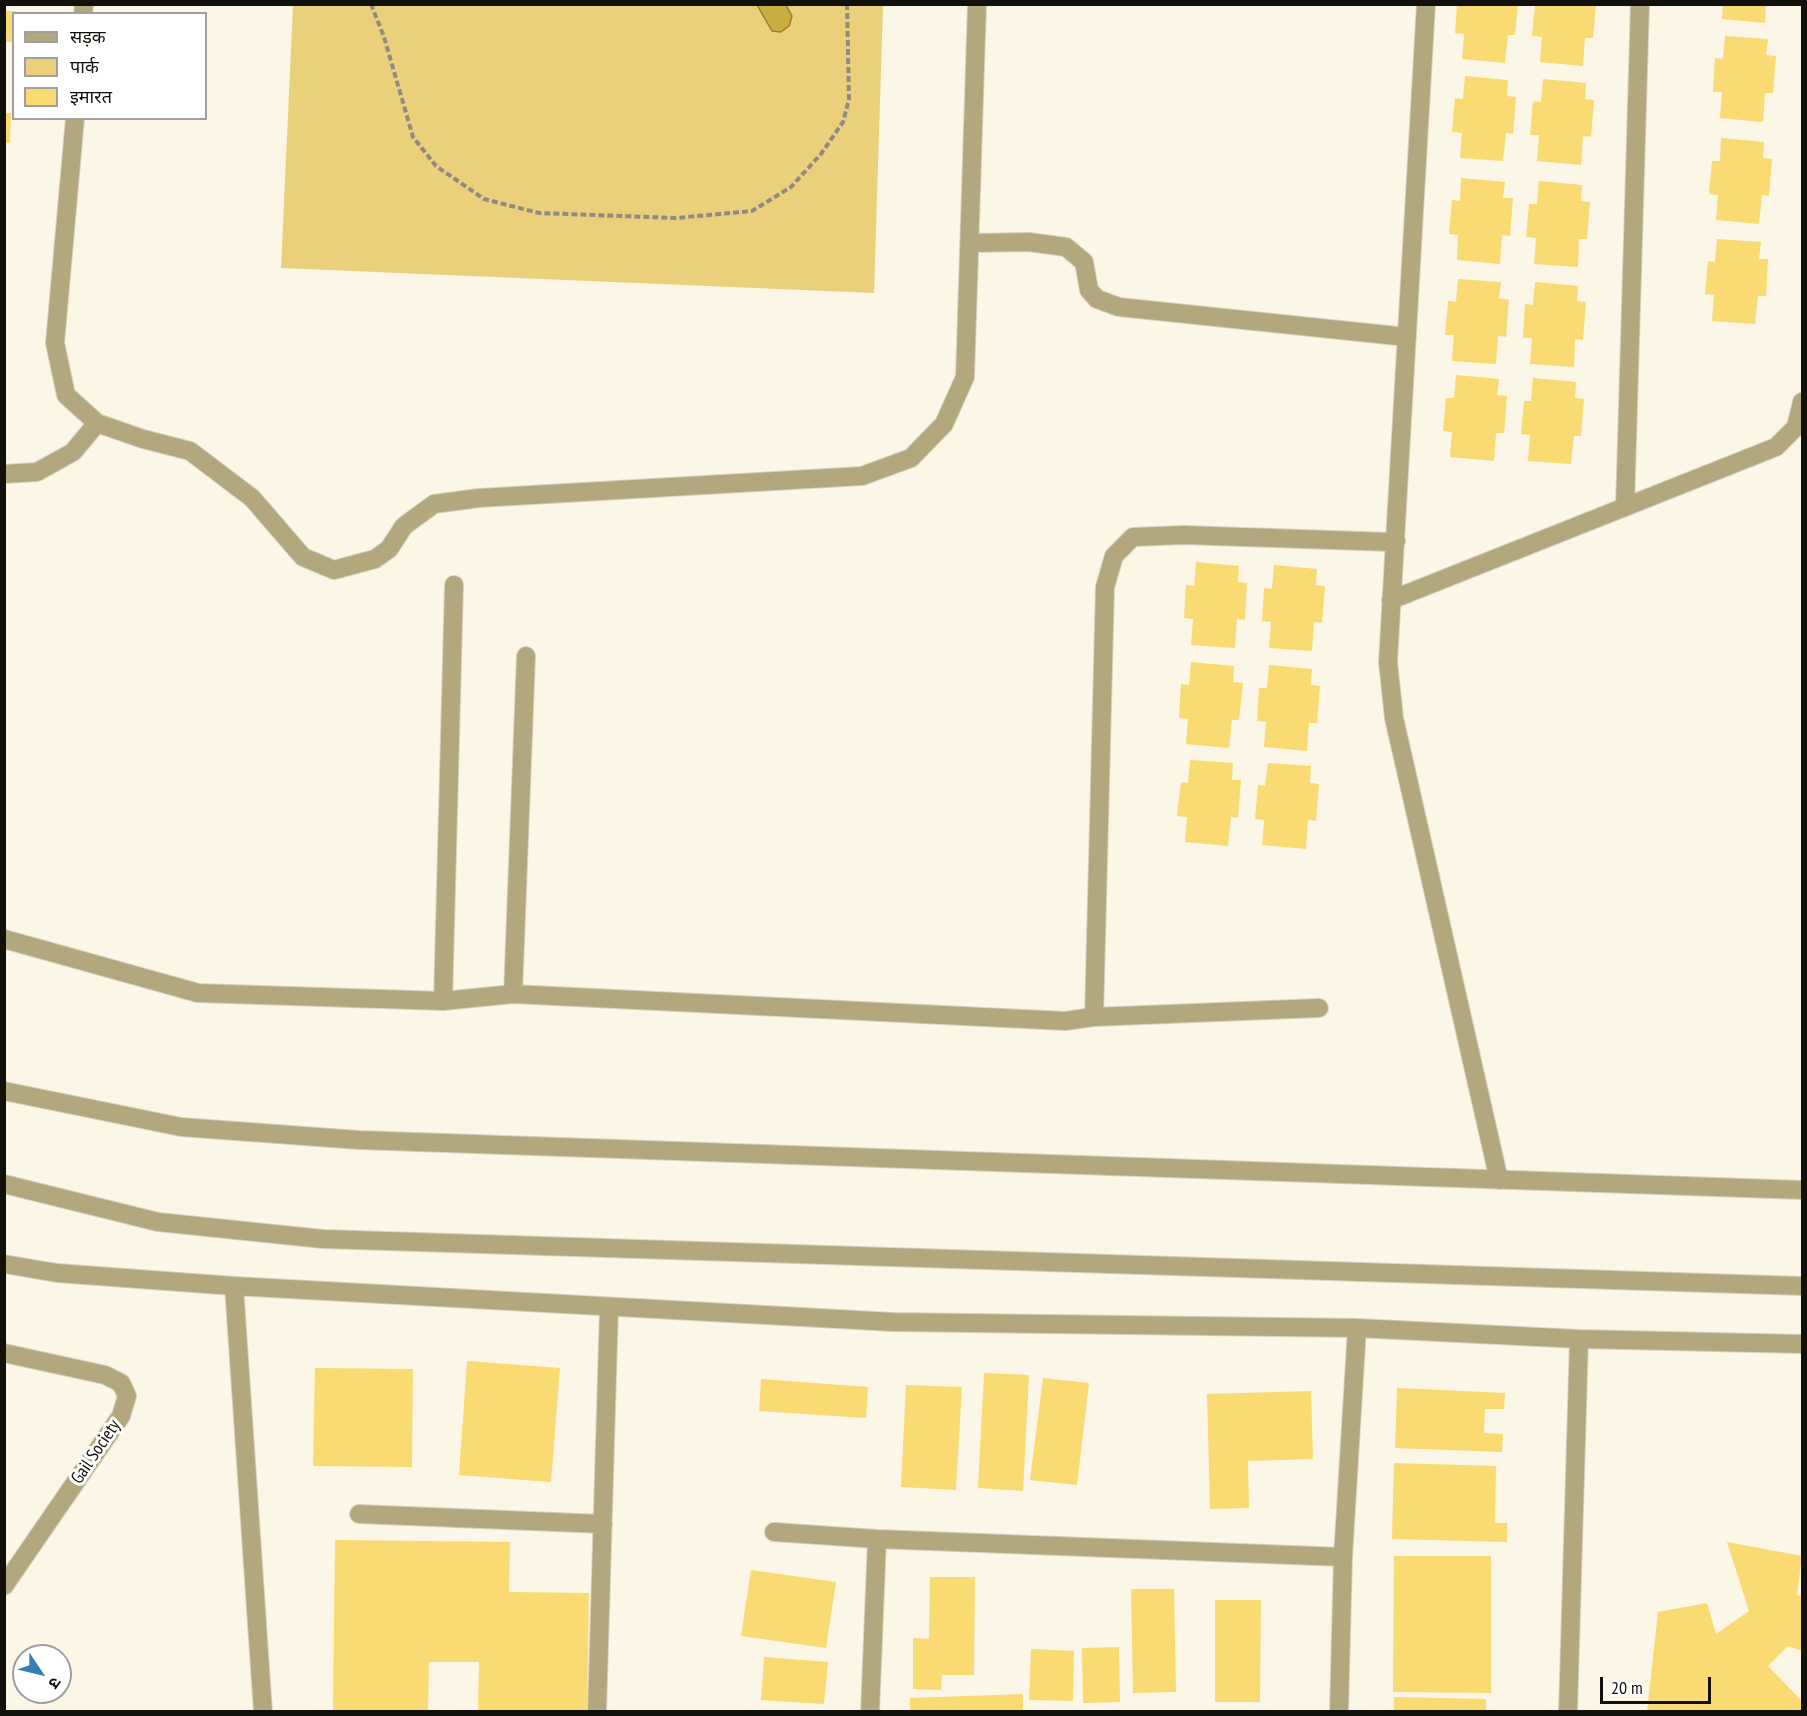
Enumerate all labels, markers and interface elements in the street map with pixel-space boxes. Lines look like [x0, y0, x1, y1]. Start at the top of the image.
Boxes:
legend [12, 12, 207, 120]
text: सड़क [70, 25, 106, 48]
text: पार्क [70, 55, 99, 78]
text: इमारत [70, 85, 112, 108]
street label: Gail Society [67, 1416, 125, 1488]
north arrow [12, 1644, 72, 1704]
scale bar [1603, 1665, 1714, 1703]
text: उ [44, 1674, 66, 1693]
text: 20 m [1611, 1676, 1643, 1699]

